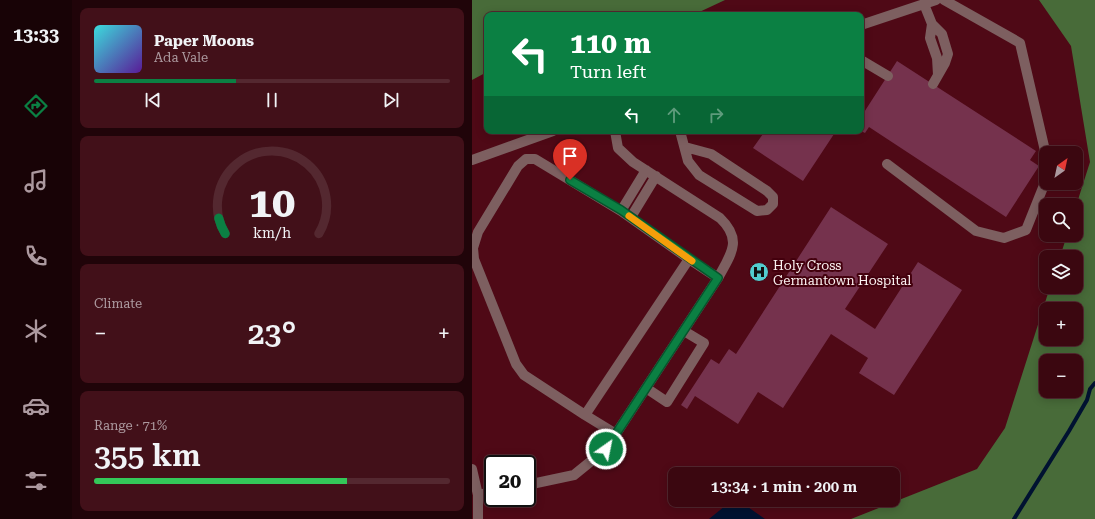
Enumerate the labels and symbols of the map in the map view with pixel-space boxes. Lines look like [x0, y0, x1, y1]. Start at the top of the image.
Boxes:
pin [553, 139, 587, 180]
north arrow [1039, 146, 1083, 190]
place label: Holy Cross Germantown Hospital [773, 258, 911, 288]
hospital icon: Holy Cross Germantown Hospital [748, 261, 770, 283]
position arrow [585, 428, 627, 470]
speed limit sign: 20 [484, 455, 536, 507]

